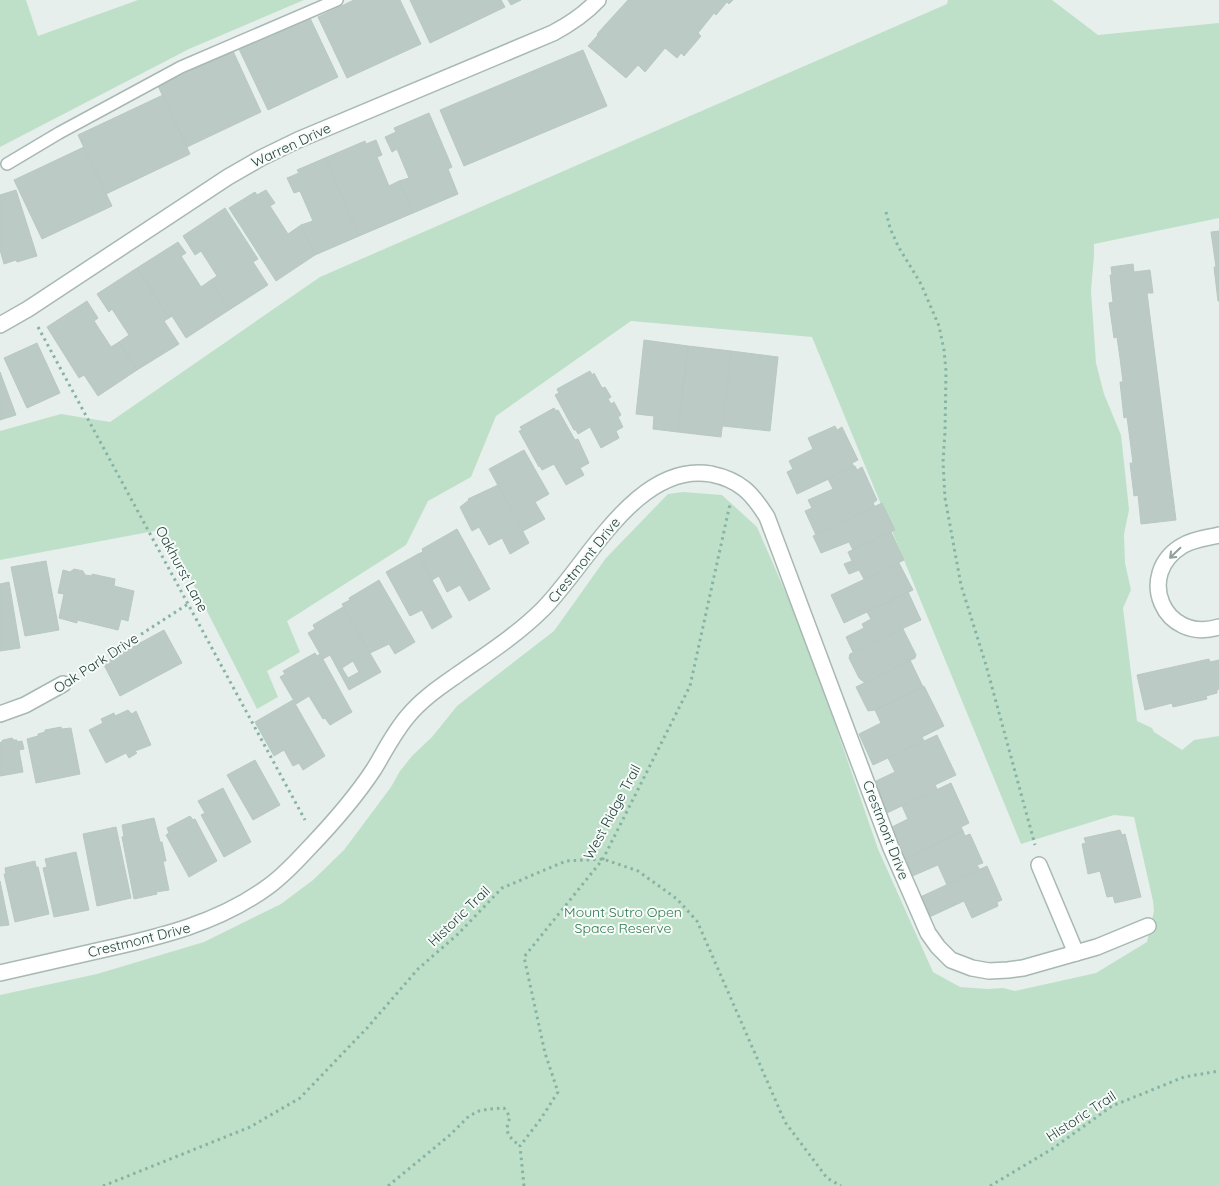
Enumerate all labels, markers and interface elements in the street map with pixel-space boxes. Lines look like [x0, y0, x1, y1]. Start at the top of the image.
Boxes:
street label: Warren Drive [248, 119, 334, 171]
street label: Crestmont Drive [544, 513, 624, 606]
street label: Oakhurst Lane [152, 523, 212, 615]
one-way arrow [1169, 546, 1181, 559]
street label: Oak Park Drive [50, 629, 142, 697]
street label: West Ridge Trail [579, 761, 645, 863]
street label: Crestmont Drive [859, 778, 913, 882]
street label: Historic Trail [424, 882, 494, 950]
park label: Mount Sutro Open Space Reserve [564, 903, 682, 937]
street label: Crestmont Drive [86, 919, 192, 961]
street label: Historic Trail [1043, 1087, 1119, 1145]

